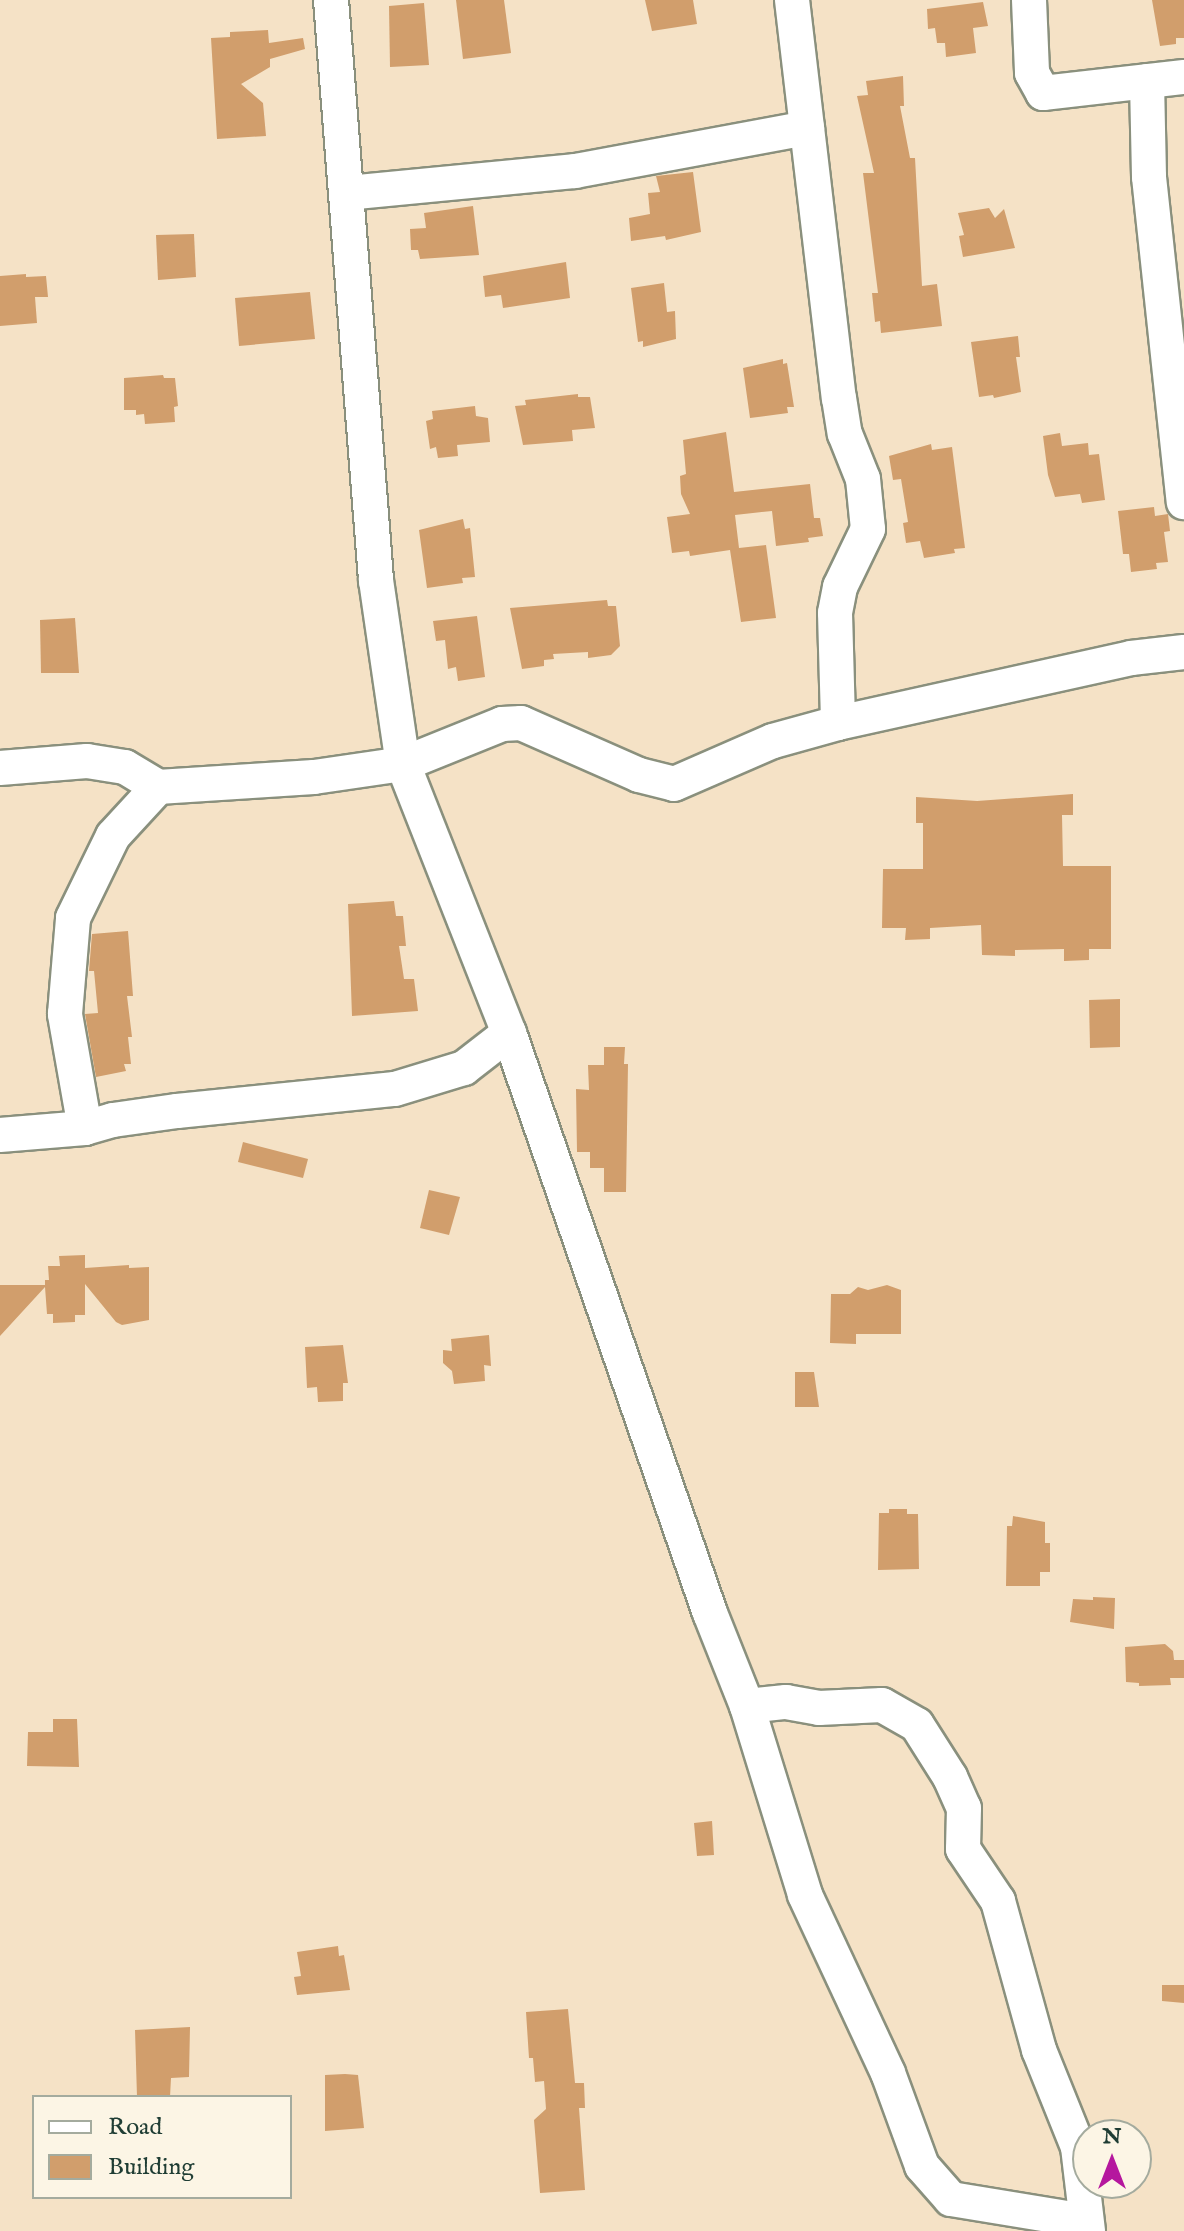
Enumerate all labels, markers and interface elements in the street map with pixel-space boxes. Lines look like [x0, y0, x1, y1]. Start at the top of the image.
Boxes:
legend [32, 2095, 292, 2199]
text: Road [108, 2112, 162, 2143]
north arrow [1072, 2119, 1152, 2199]
text: N [1102, 2123, 1122, 2151]
text: Building [108, 2152, 194, 2183]

